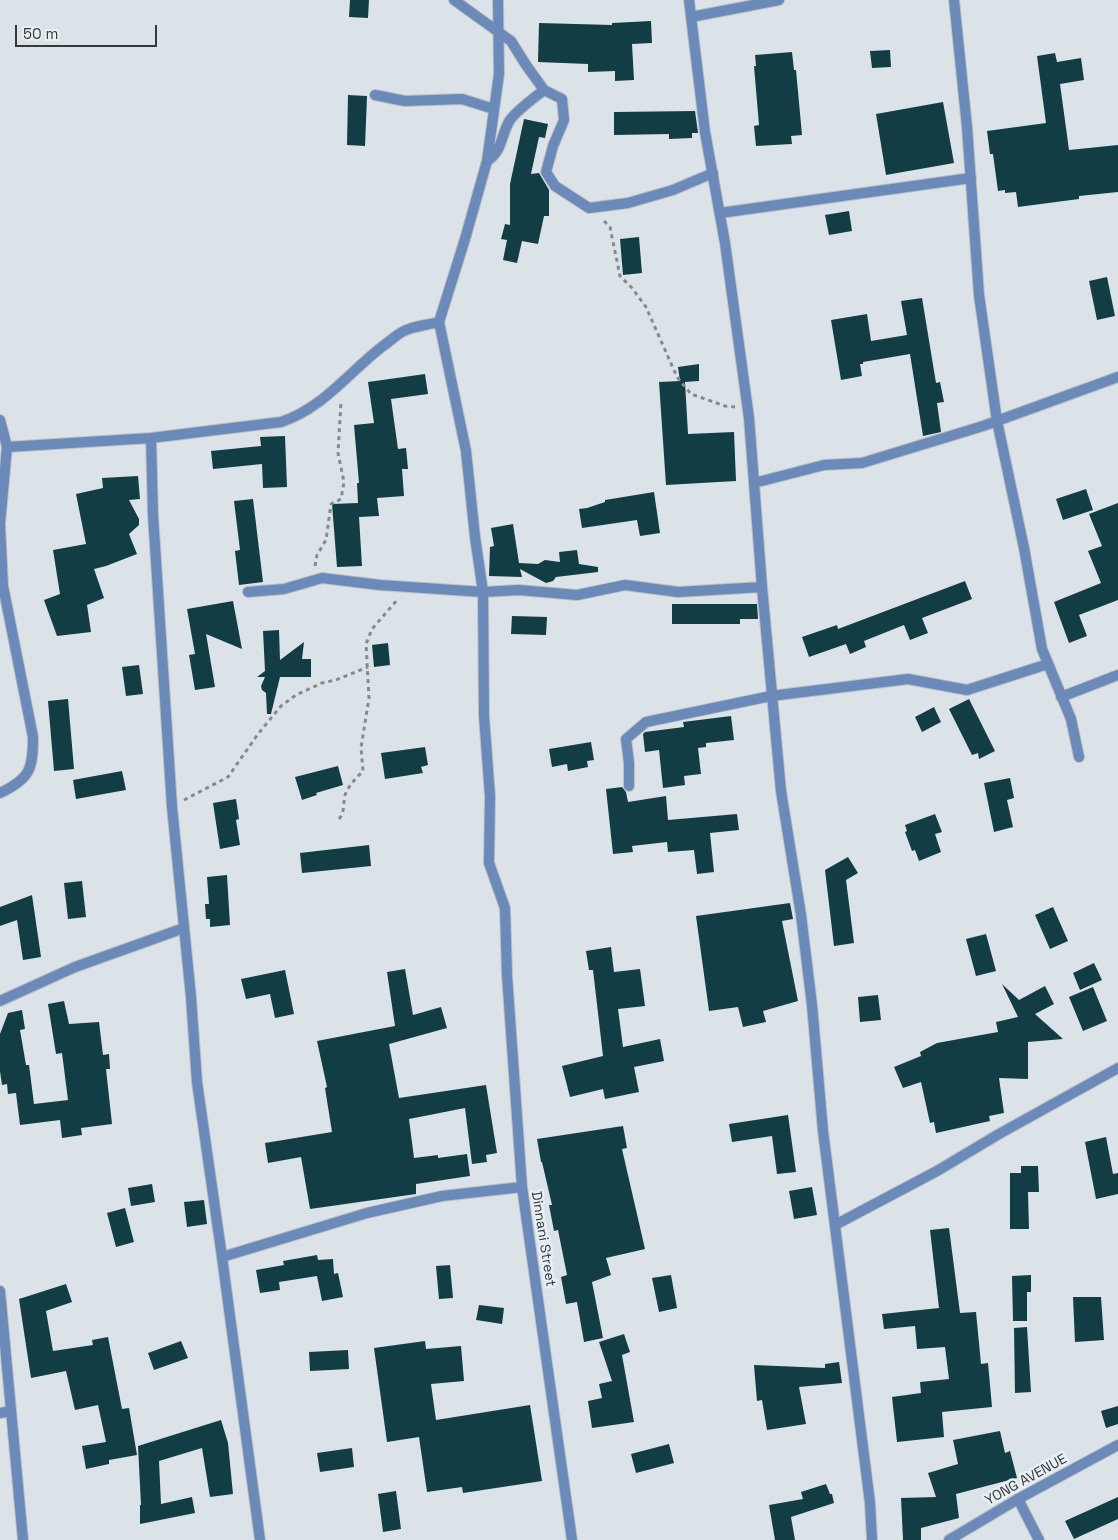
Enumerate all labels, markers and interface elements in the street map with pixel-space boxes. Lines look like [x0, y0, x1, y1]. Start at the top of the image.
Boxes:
scale bar [18, 15, 160, 47]
text: 50 m [23, 24, 58, 43]
street label: Dinnani Street [527, 1190, 559, 1288]
street label: YONG AVENUE [982, 1451, 1070, 1509]

